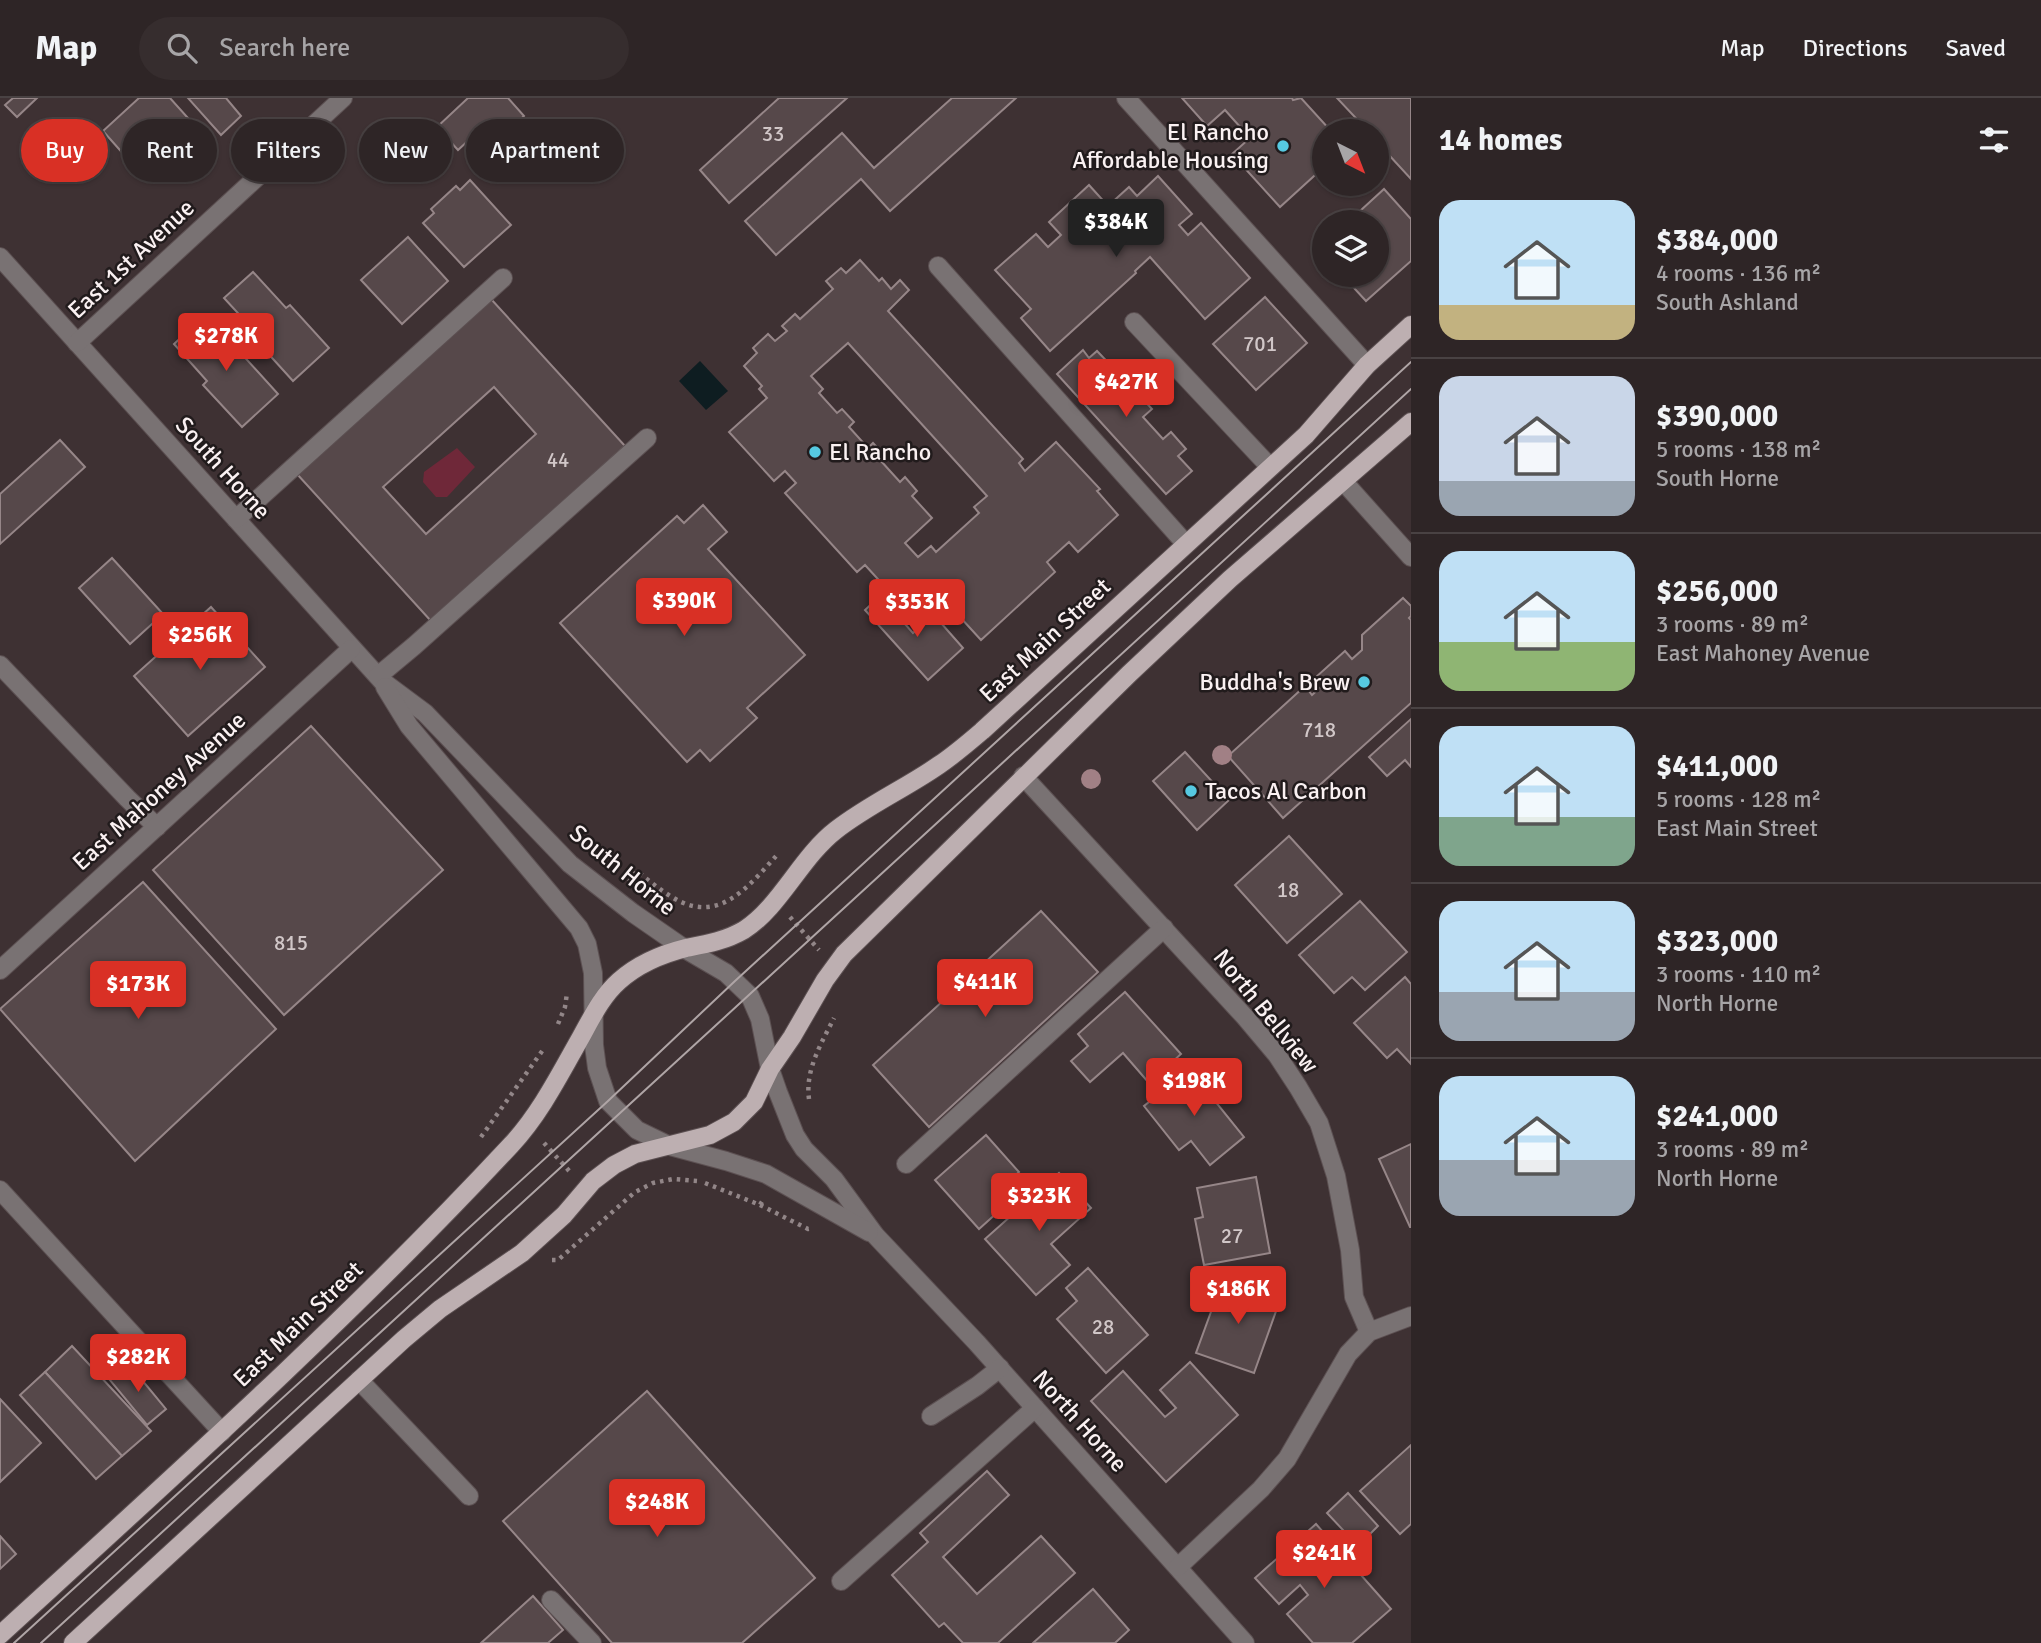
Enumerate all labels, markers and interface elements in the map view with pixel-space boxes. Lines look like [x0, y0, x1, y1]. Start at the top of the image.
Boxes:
search box [139, 17, 629, 80]
text: Map [35, 28, 97, 69]
icon: search [163, 29, 201, 67]
text: Search here [219, 32, 350, 64]
text: Map [1720, 33, 1765, 63]
text: Directions [1803, 33, 1908, 63]
text: Saved [1946, 33, 2006, 63]
place label: El Rancho Affordable Housing [1072, 117, 1269, 175]
chip: Buy [21, 119, 108, 182]
chip: Rent [122, 119, 217, 182]
chip: Filters [231, 119, 345, 182]
chip: New [359, 119, 452, 182]
chip: Apartment [466, 119, 624, 182]
north arrow [1312, 119, 1390, 196]
map controls [1312, 119, 1389, 287]
house number: 33 [762, 121, 784, 147]
icon: filters [1975, 121, 2013, 159]
text: 14 homes [1439, 122, 1562, 159]
marker: El Rancho Affordable Housing [1275, 138, 1291, 154]
street label: East 1st Avenue [62, 193, 200, 325]
pin: $384K [1067, 200, 1165, 259]
text: $384K [1084, 207, 1148, 236]
button: layers [1312, 210, 1389, 287]
text: $384,000 [1656, 222, 1778, 259]
icon: home [1495, 228, 1579, 312]
text: 4 rooms · 136 m² [1656, 259, 1821, 288]
text: South Ashland [1656, 288, 1799, 317]
pin: $278K [177, 314, 275, 373]
text: $278K [194, 321, 258, 350]
house number: 701 [1243, 331, 1277, 357]
pin: $427K [1077, 360, 1175, 419]
text: $427K [1094, 367, 1158, 396]
text: $390,000 [1656, 398, 1778, 435]
icon: home [1495, 404, 1579, 488]
street label: South Horne [169, 410, 277, 526]
text: 5 rooms · 138 m² [1656, 435, 1821, 464]
place label: El Rancho [829, 437, 931, 467]
marker: El Rancho [807, 444, 823, 460]
house number: 44 [547, 447, 569, 473]
text: South Horne [1656, 464, 1779, 493]
street label: East Main Street [973, 571, 1117, 709]
text: $256,000 [1656, 573, 1778, 610]
pin: $390K [635, 578, 733, 638]
icon: home [1495, 579, 1579, 663]
pin: $353K [868, 580, 966, 639]
text: $390K [652, 586, 716, 615]
text: $353K [885, 587, 949, 616]
text: 3 rooms · 89 m² [1656, 610, 1809, 639]
pin: $256K [151, 612, 249, 672]
text: $256K [168, 620, 232, 649]
text: East Mahoney Avenue [1656, 639, 1870, 668]
place label: Buddha's Brew [1199, 667, 1350, 697]
marker: Buddha's Brew [1356, 674, 1372, 690]
street label: East Mahoney Avenue [66, 705, 252, 877]
house number: 718 [1302, 717, 1336, 743]
text: $411,000 [1656, 748, 1778, 785]
icon: home [1495, 754, 1579, 838]
place label: Tacos Al Carbon [1205, 776, 1367, 806]
marker: Tacos Al Carbon [1183, 783, 1199, 799]
text: 5 rooms · 128 m² [1656, 785, 1821, 814]
text: East Main Street [1656, 814, 1818, 843]
street label: South Horne [564, 818, 682, 922]
house number: 18 [1277, 877, 1299, 903]
text: $323,000 [1656, 923, 1778, 960]
icon: home [1495, 929, 1579, 1013]
house number: 815 [274, 930, 308, 956]
street label: North Bellview [1207, 943, 1325, 1079]
pin: $411K [936, 960, 1034, 1019]
text: 3 rooms · 110 m² [1656, 960, 1821, 989]
pin: $173K [89, 962, 187, 1021]
text: $411K [953, 967, 1017, 996]
text: $173K [106, 969, 170, 998]
text: North Horne [1656, 989, 1778, 1018]
pin: $198K [1145, 1058, 1243, 1118]
text: $198K [1162, 1066, 1226, 1095]
text: $241,000 [1656, 1098, 1778, 1135]
icon: home [1495, 1104, 1579, 1188]
text: 3 rooms · 89 m² [1656, 1135, 1809, 1164]
text: North Horne [1656, 1164, 1778, 1193]
pin: $323K [990, 1174, 1088, 1233]
text: $323K [1007, 1181, 1071, 1210]
house number: 27 [1221, 1223, 1243, 1249]
street label: East Main Street [227, 1255, 369, 1393]
pin: $186K [1189, 1266, 1287, 1326]
text: $186K [1206, 1274, 1270, 1303]
house number: 28 [1092, 1314, 1114, 1340]
pin: $282K [89, 1334, 187, 1394]
text: $282K [106, 1342, 170, 1371]
street label: North Horne [1026, 1364, 1134, 1478]
pin: $248K [608, 1480, 706, 1539]
text: $248K [625, 1487, 689, 1516]
pin: $241K [1275, 1530, 1373, 1590]
text: $241K [1292, 1538, 1356, 1567]

